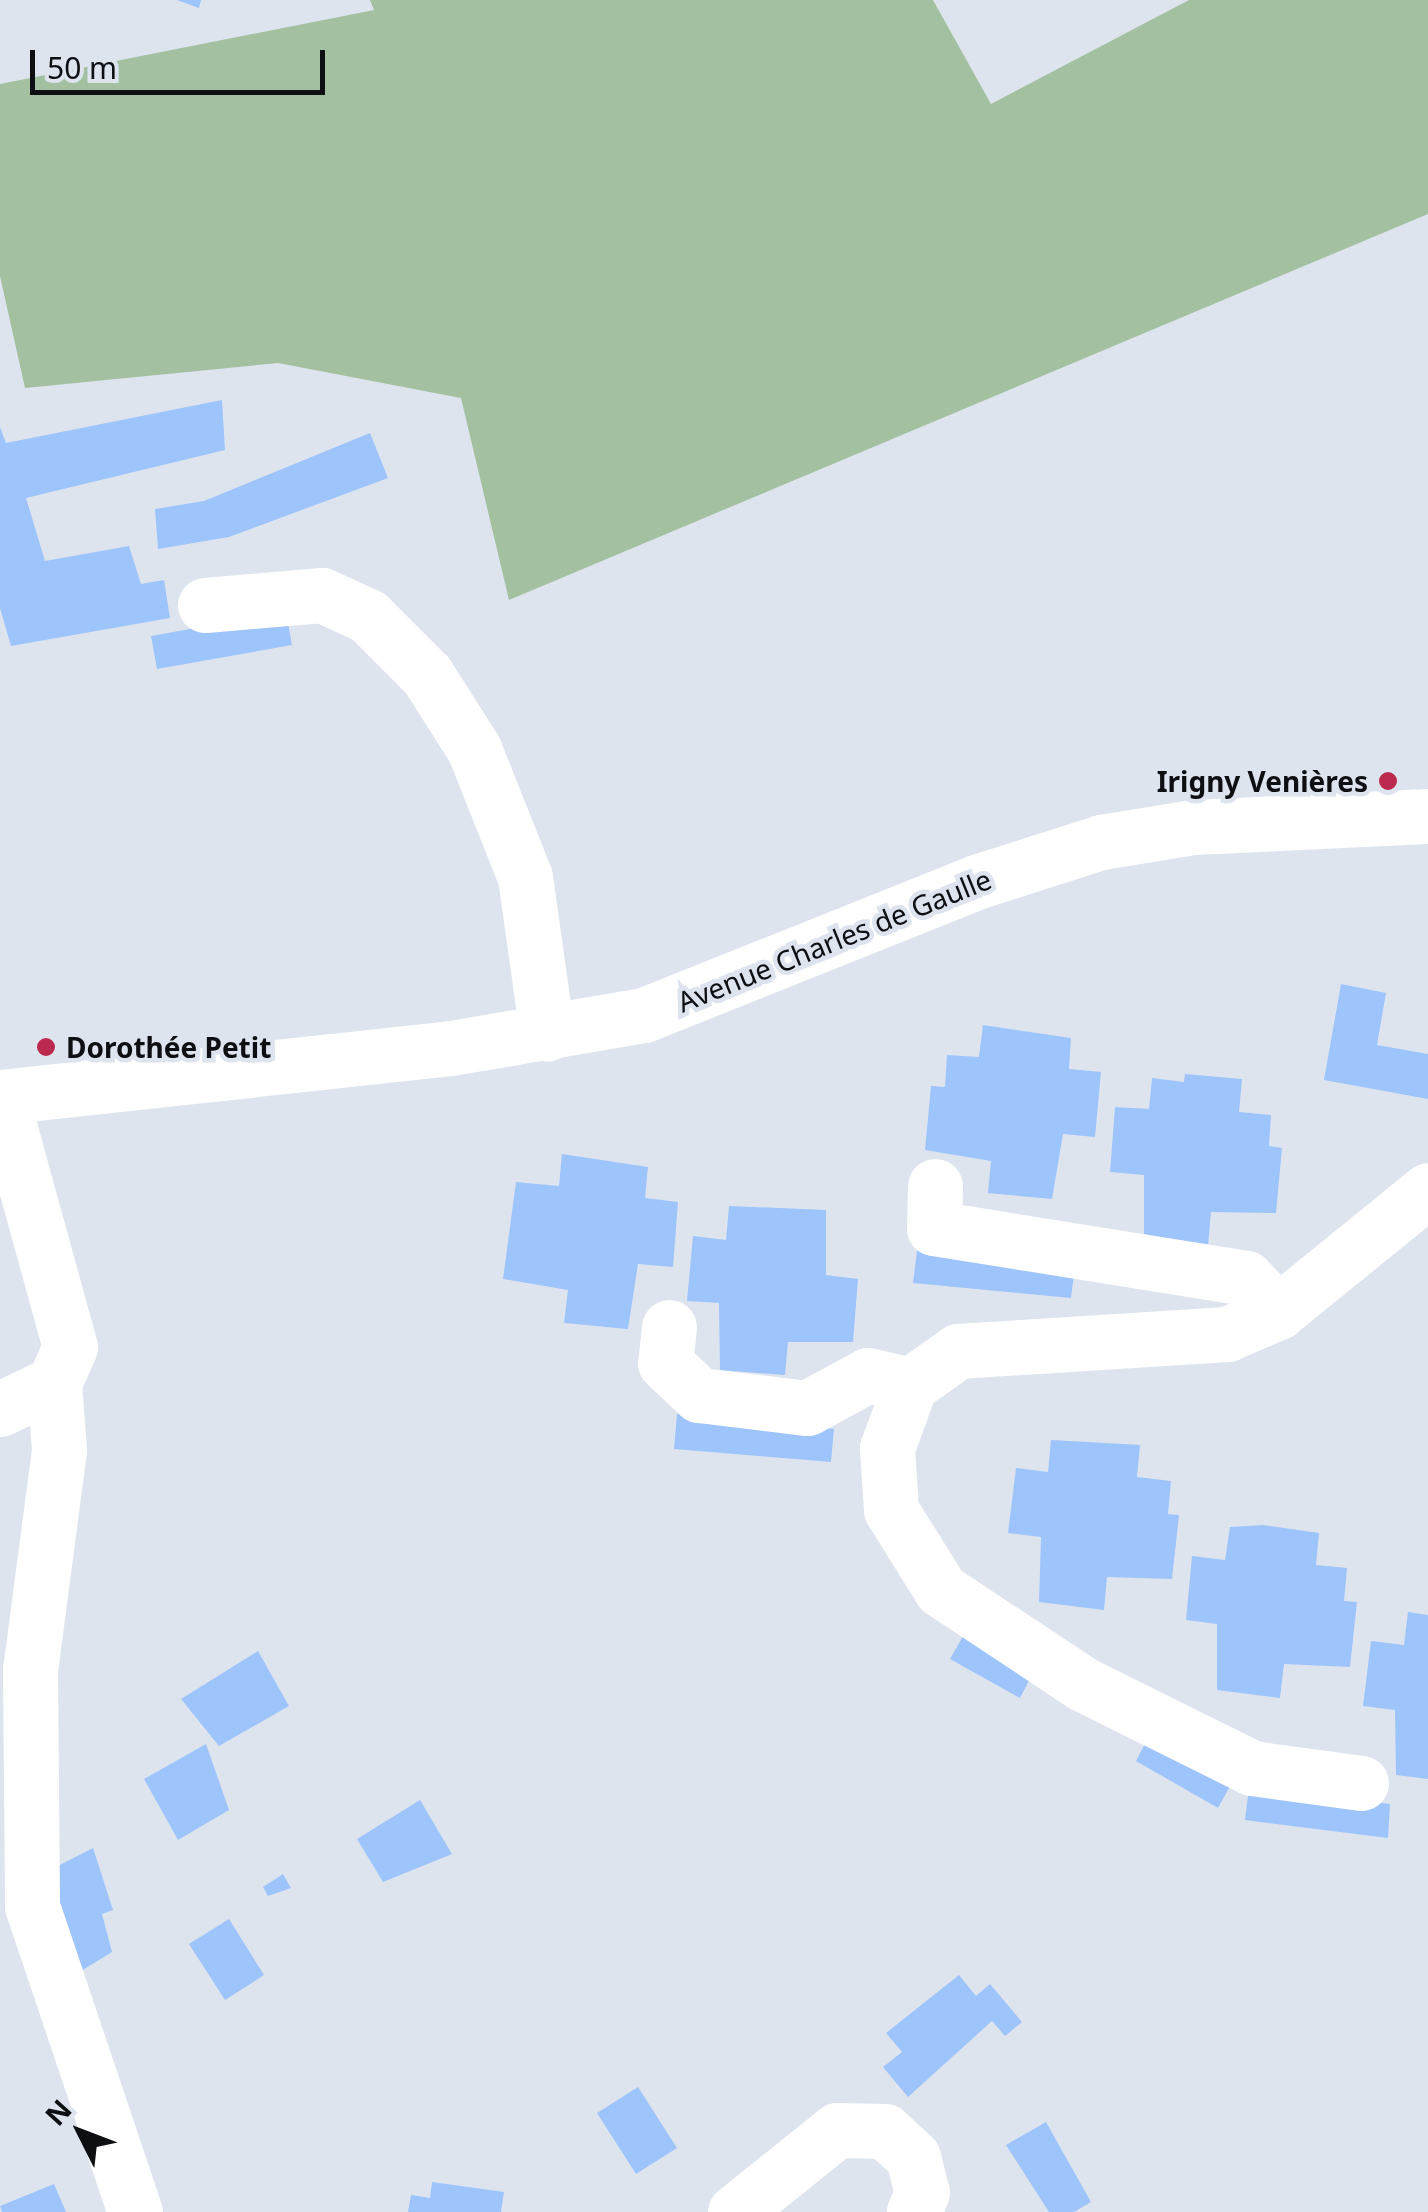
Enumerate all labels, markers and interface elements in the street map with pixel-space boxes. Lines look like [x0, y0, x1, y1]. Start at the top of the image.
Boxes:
scale bar [35, 30, 330, 92]
text: 50 m [47, 47, 117, 88]
place label: Irigny Venières [1157, 764, 1368, 798]
marker: Irigny Venières [1377, 770, 1399, 792]
street label: Avenue Charles de Gaulle [672, 862, 996, 1018]
place label: Dorothée Petit [66, 1030, 271, 1064]
marker: Dorothée Petit [35, 1036, 57, 1058]
north arrow [30, 2082, 130, 2182]
text: N [36, 2091, 79, 2133]

